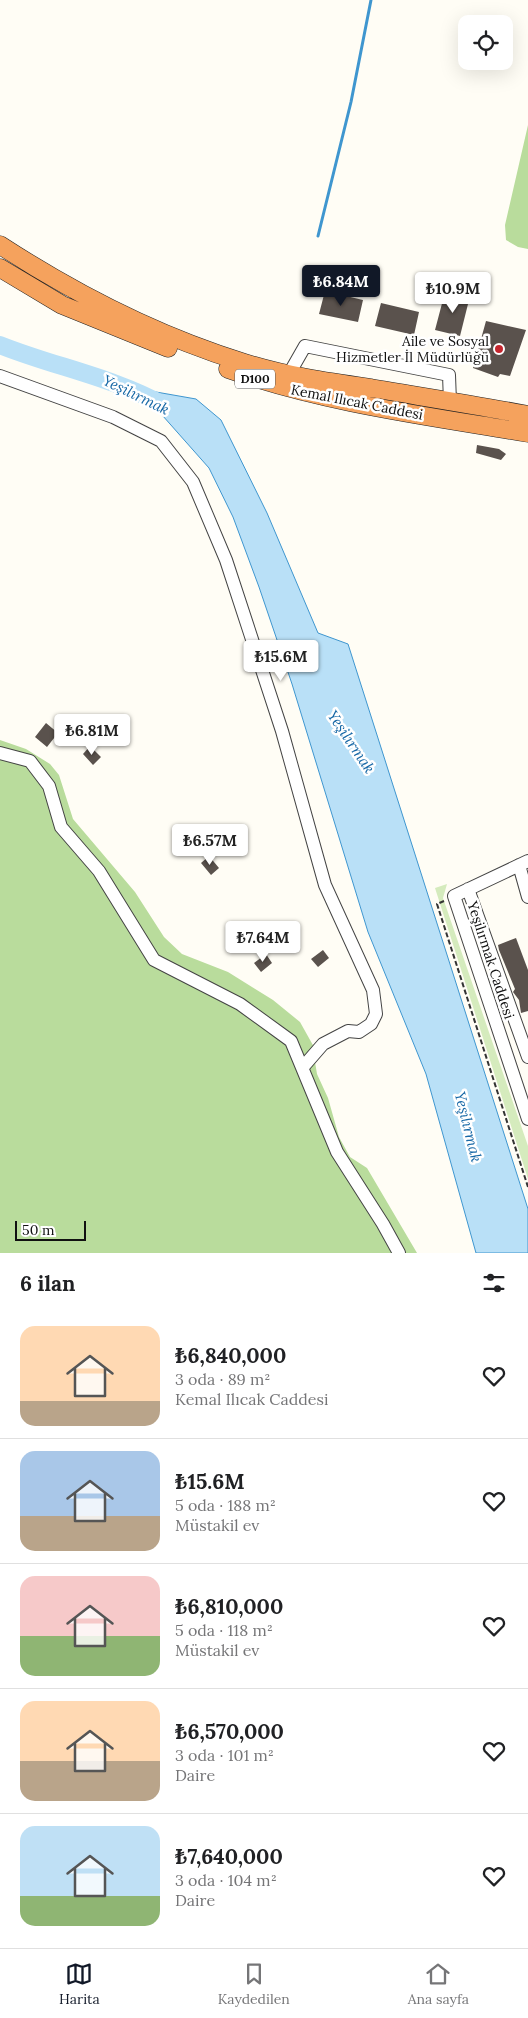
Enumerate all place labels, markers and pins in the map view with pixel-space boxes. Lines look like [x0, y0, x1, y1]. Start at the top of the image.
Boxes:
pin: ₺6.84M [300, 264, 382, 307]
pin: ₺10.9M [412, 272, 494, 314]
place label: Aile ve Sosyal Hizmetler İl Müdürlüğü [336, 332, 489, 366]
marker: Aile ve Sosyal Hizmetler İl Müdürlüğü [493, 343, 505, 355]
pin: ₺15.6M [240, 640, 322, 682]
pin: ₺6.81M [51, 714, 133, 756]
pin: ₺6.57M [169, 824, 251, 866]
pin: ₺7.64M [222, 920, 304, 963]

